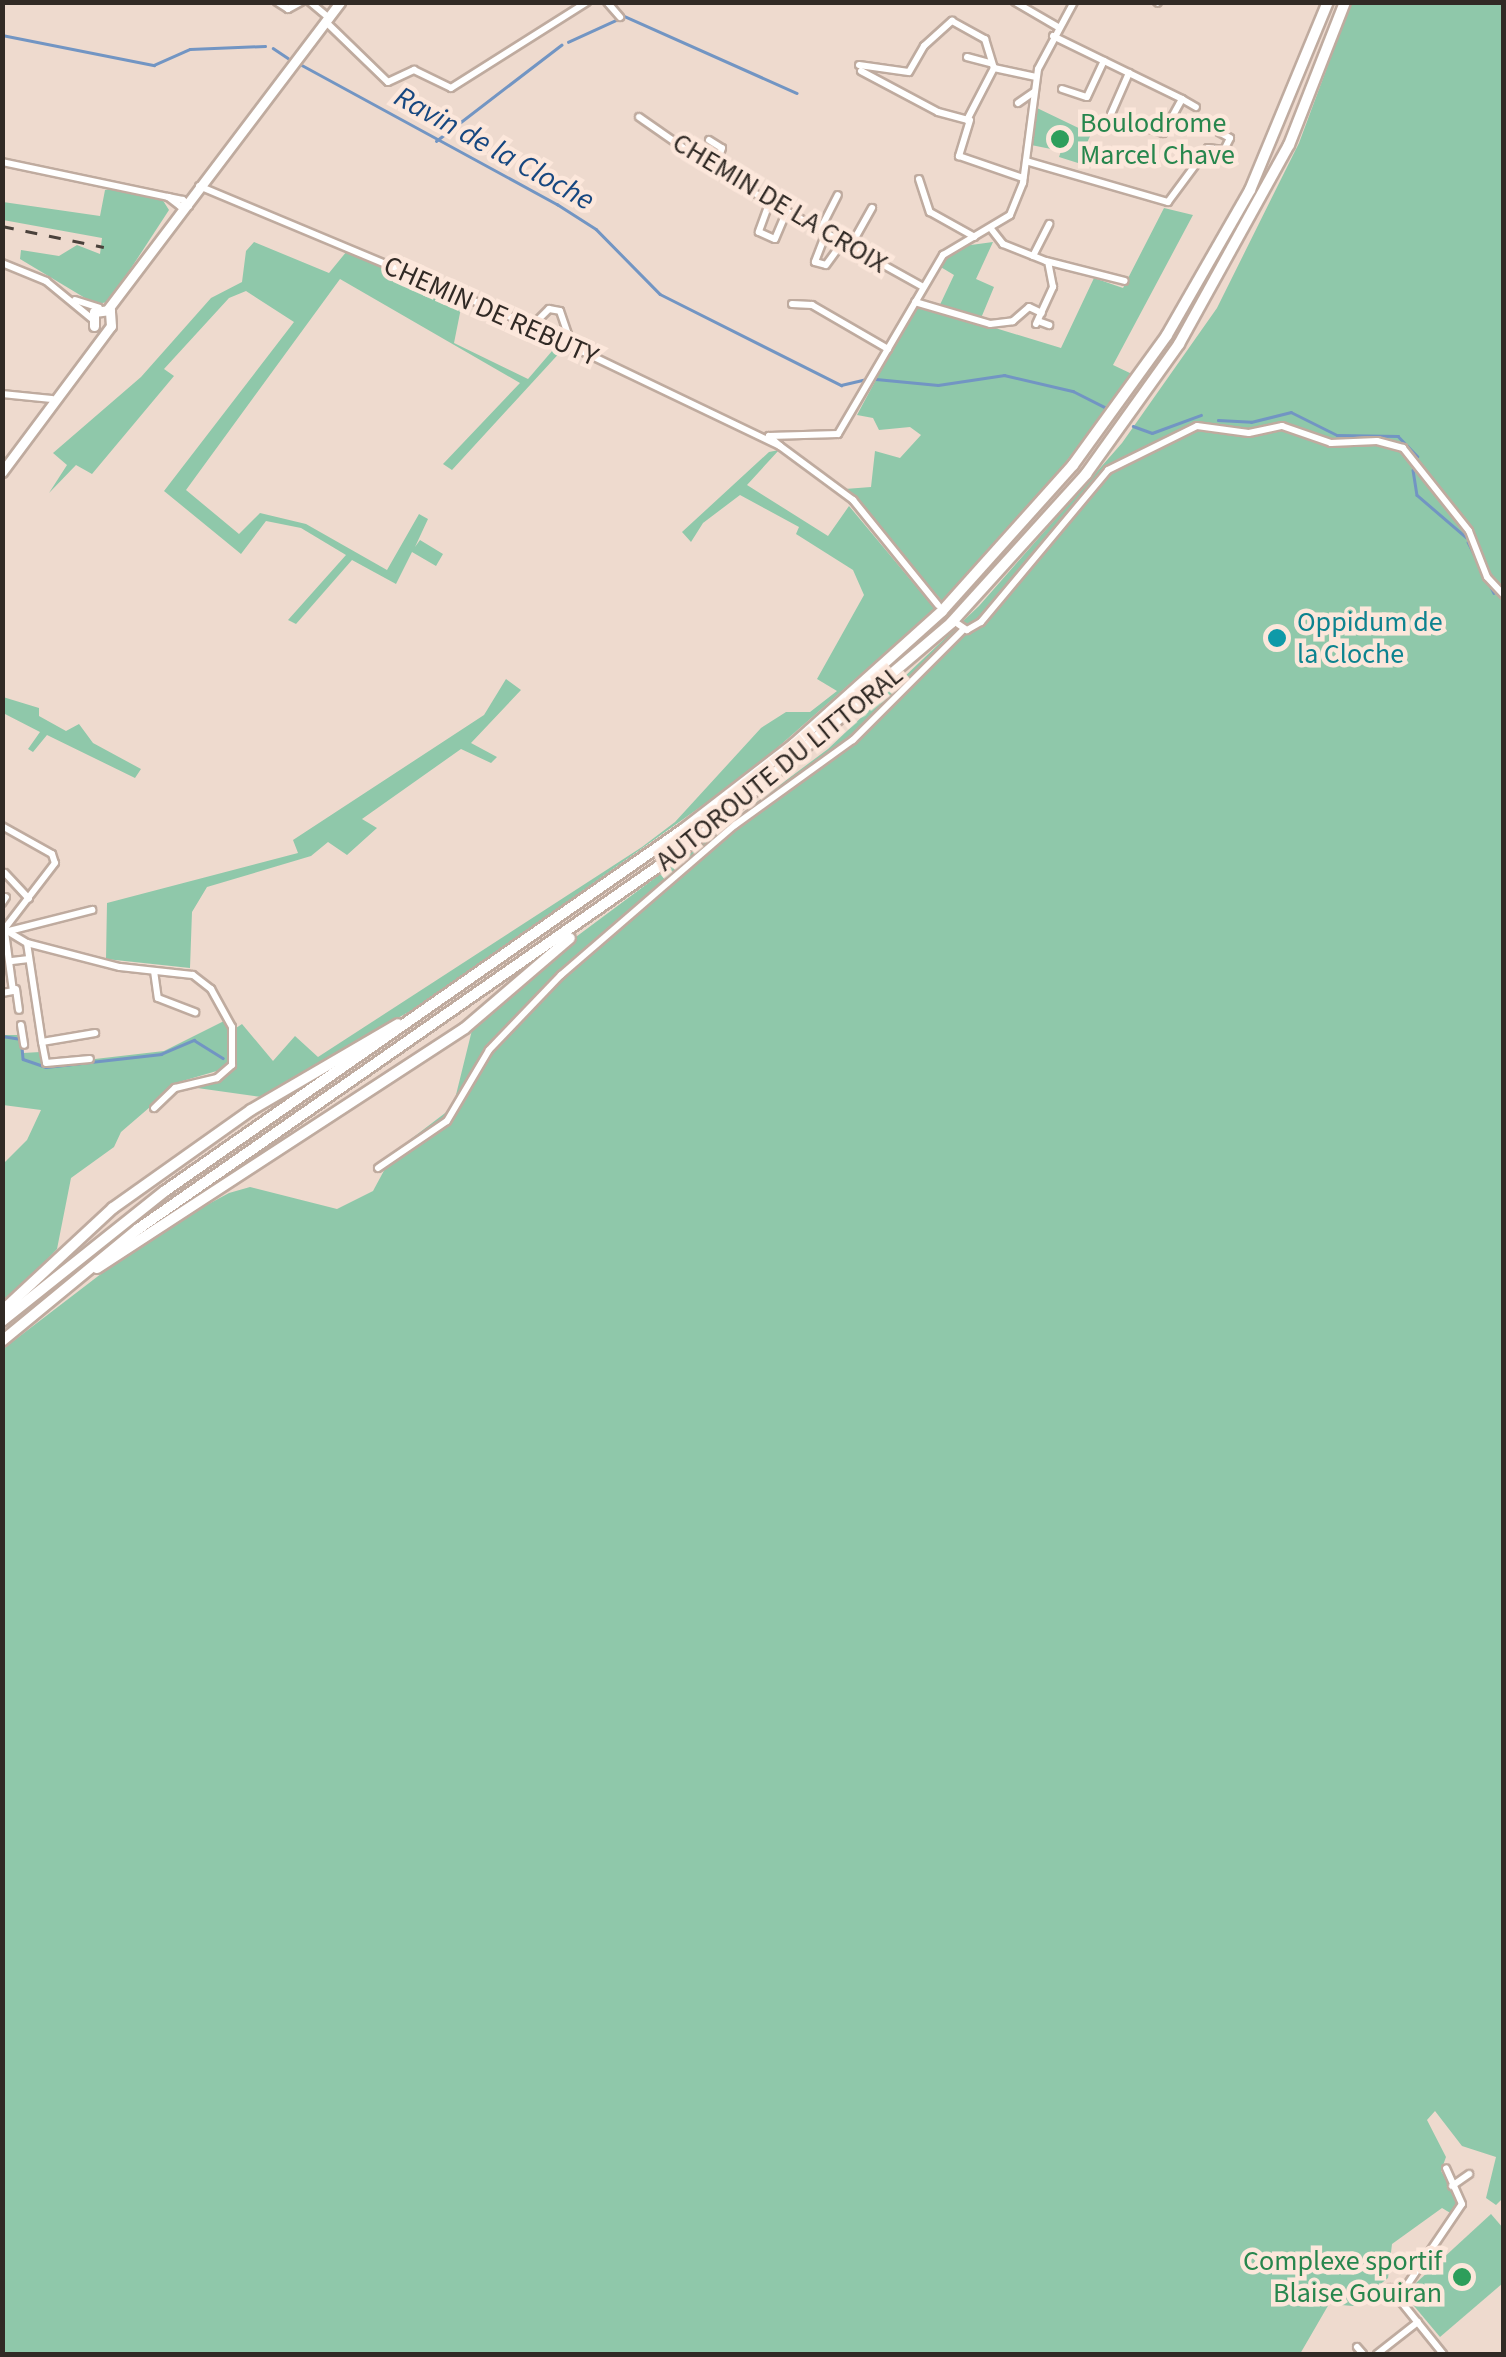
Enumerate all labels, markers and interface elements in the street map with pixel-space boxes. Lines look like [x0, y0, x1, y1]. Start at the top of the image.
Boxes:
water label: Ravin de la Cloche [388, 79, 600, 219]
place label: Boulodrome Marcel Chave [1080, 106, 1235, 172]
street label: CHEMIN DE LA CROIX [666, 126, 894, 280]
marker: Boulodrome Marcel Chave [1049, 128, 1071, 150]
street label: CHEMIN DE REBUTY [379, 249, 603, 373]
place label: Oppidum de la Cloche [1297, 605, 1443, 671]
marker: Oppidum de la Cloche [1266, 627, 1288, 649]
street label: AUTOROUTE DU LITTORAL [649, 658, 909, 878]
place label: Complexe sportif Blaise Gouiran [1243, 2244, 1442, 2310]
marker: Complexe sportif Blaise Gouiran [1451, 2266, 1473, 2288]

